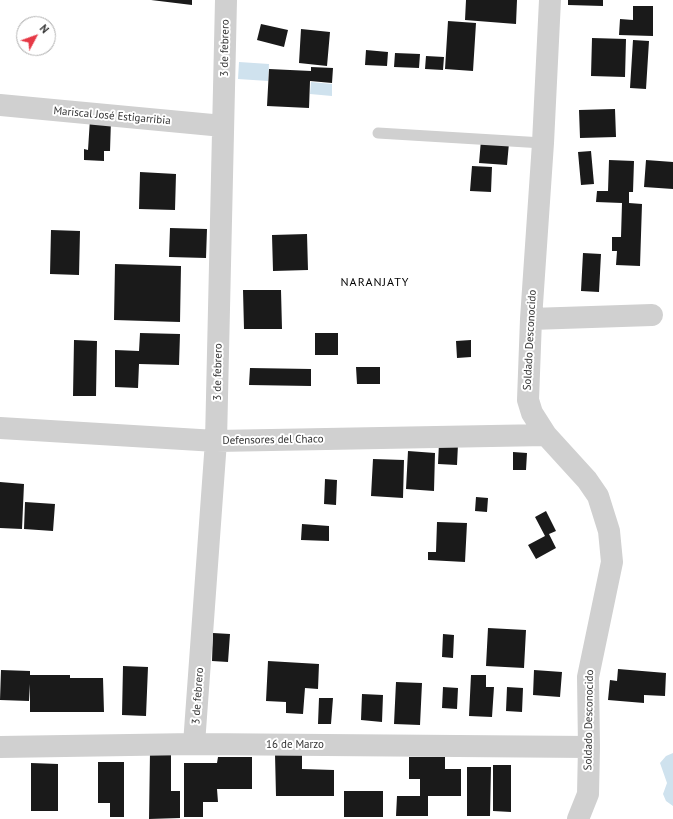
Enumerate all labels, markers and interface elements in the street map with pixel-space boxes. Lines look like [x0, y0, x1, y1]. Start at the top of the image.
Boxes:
north arrow [16, 16, 56, 56]
street label: 3 de febrero [218, 19, 232, 77]
text: N [37, 21, 52, 36]
street label: Mariscal José Estigarribia [53, 104, 171, 128]
district label: NARANJATY [341, 276, 409, 290]
street label: Soldado Desconocido [521, 289, 539, 391]
street label: 3 de febrero [211, 343, 225, 401]
street label: Defensores del Chaco [222, 433, 324, 447]
street label: 3 de febrero [189, 667, 207, 725]
street label: Soldado Desconocido [582, 670, 596, 770]
street label: 16 de Marzo [266, 738, 324, 752]

